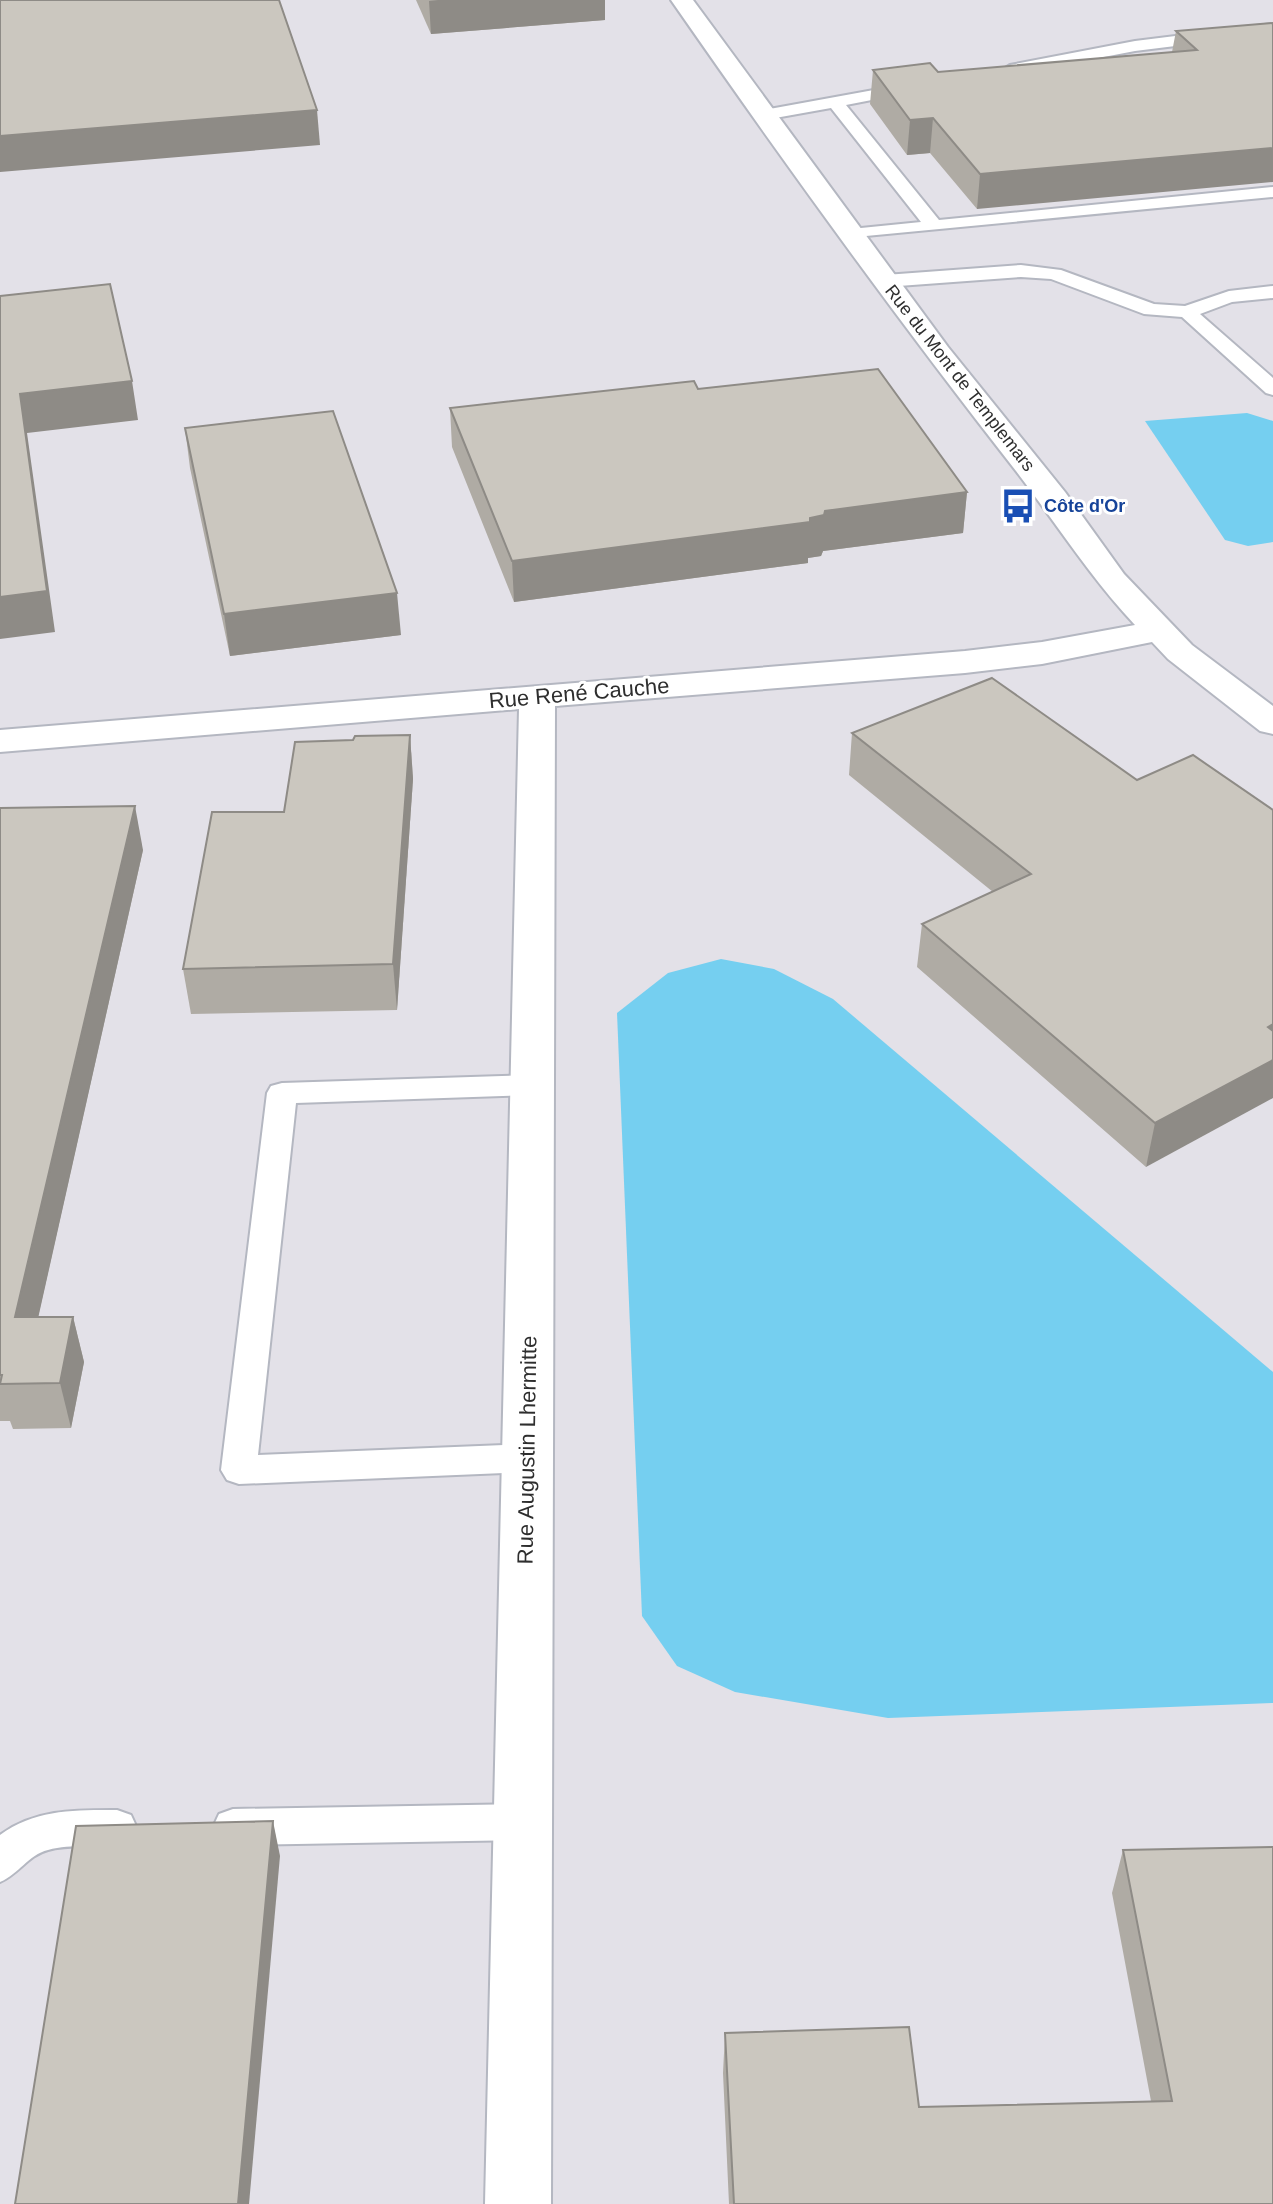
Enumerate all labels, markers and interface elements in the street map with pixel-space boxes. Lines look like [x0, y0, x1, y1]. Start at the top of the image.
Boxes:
street label: Rue du Mont de Templemars [881, 281, 1039, 475]
bus stop icon: Côte d'Or [999, 487, 1037, 525]
place label: Côte d'Or [1044, 496, 1125, 516]
street label: Rue René Cauche [488, 673, 670, 713]
street label: Rue Augustin Lhermitte [513, 1335, 541, 1565]

